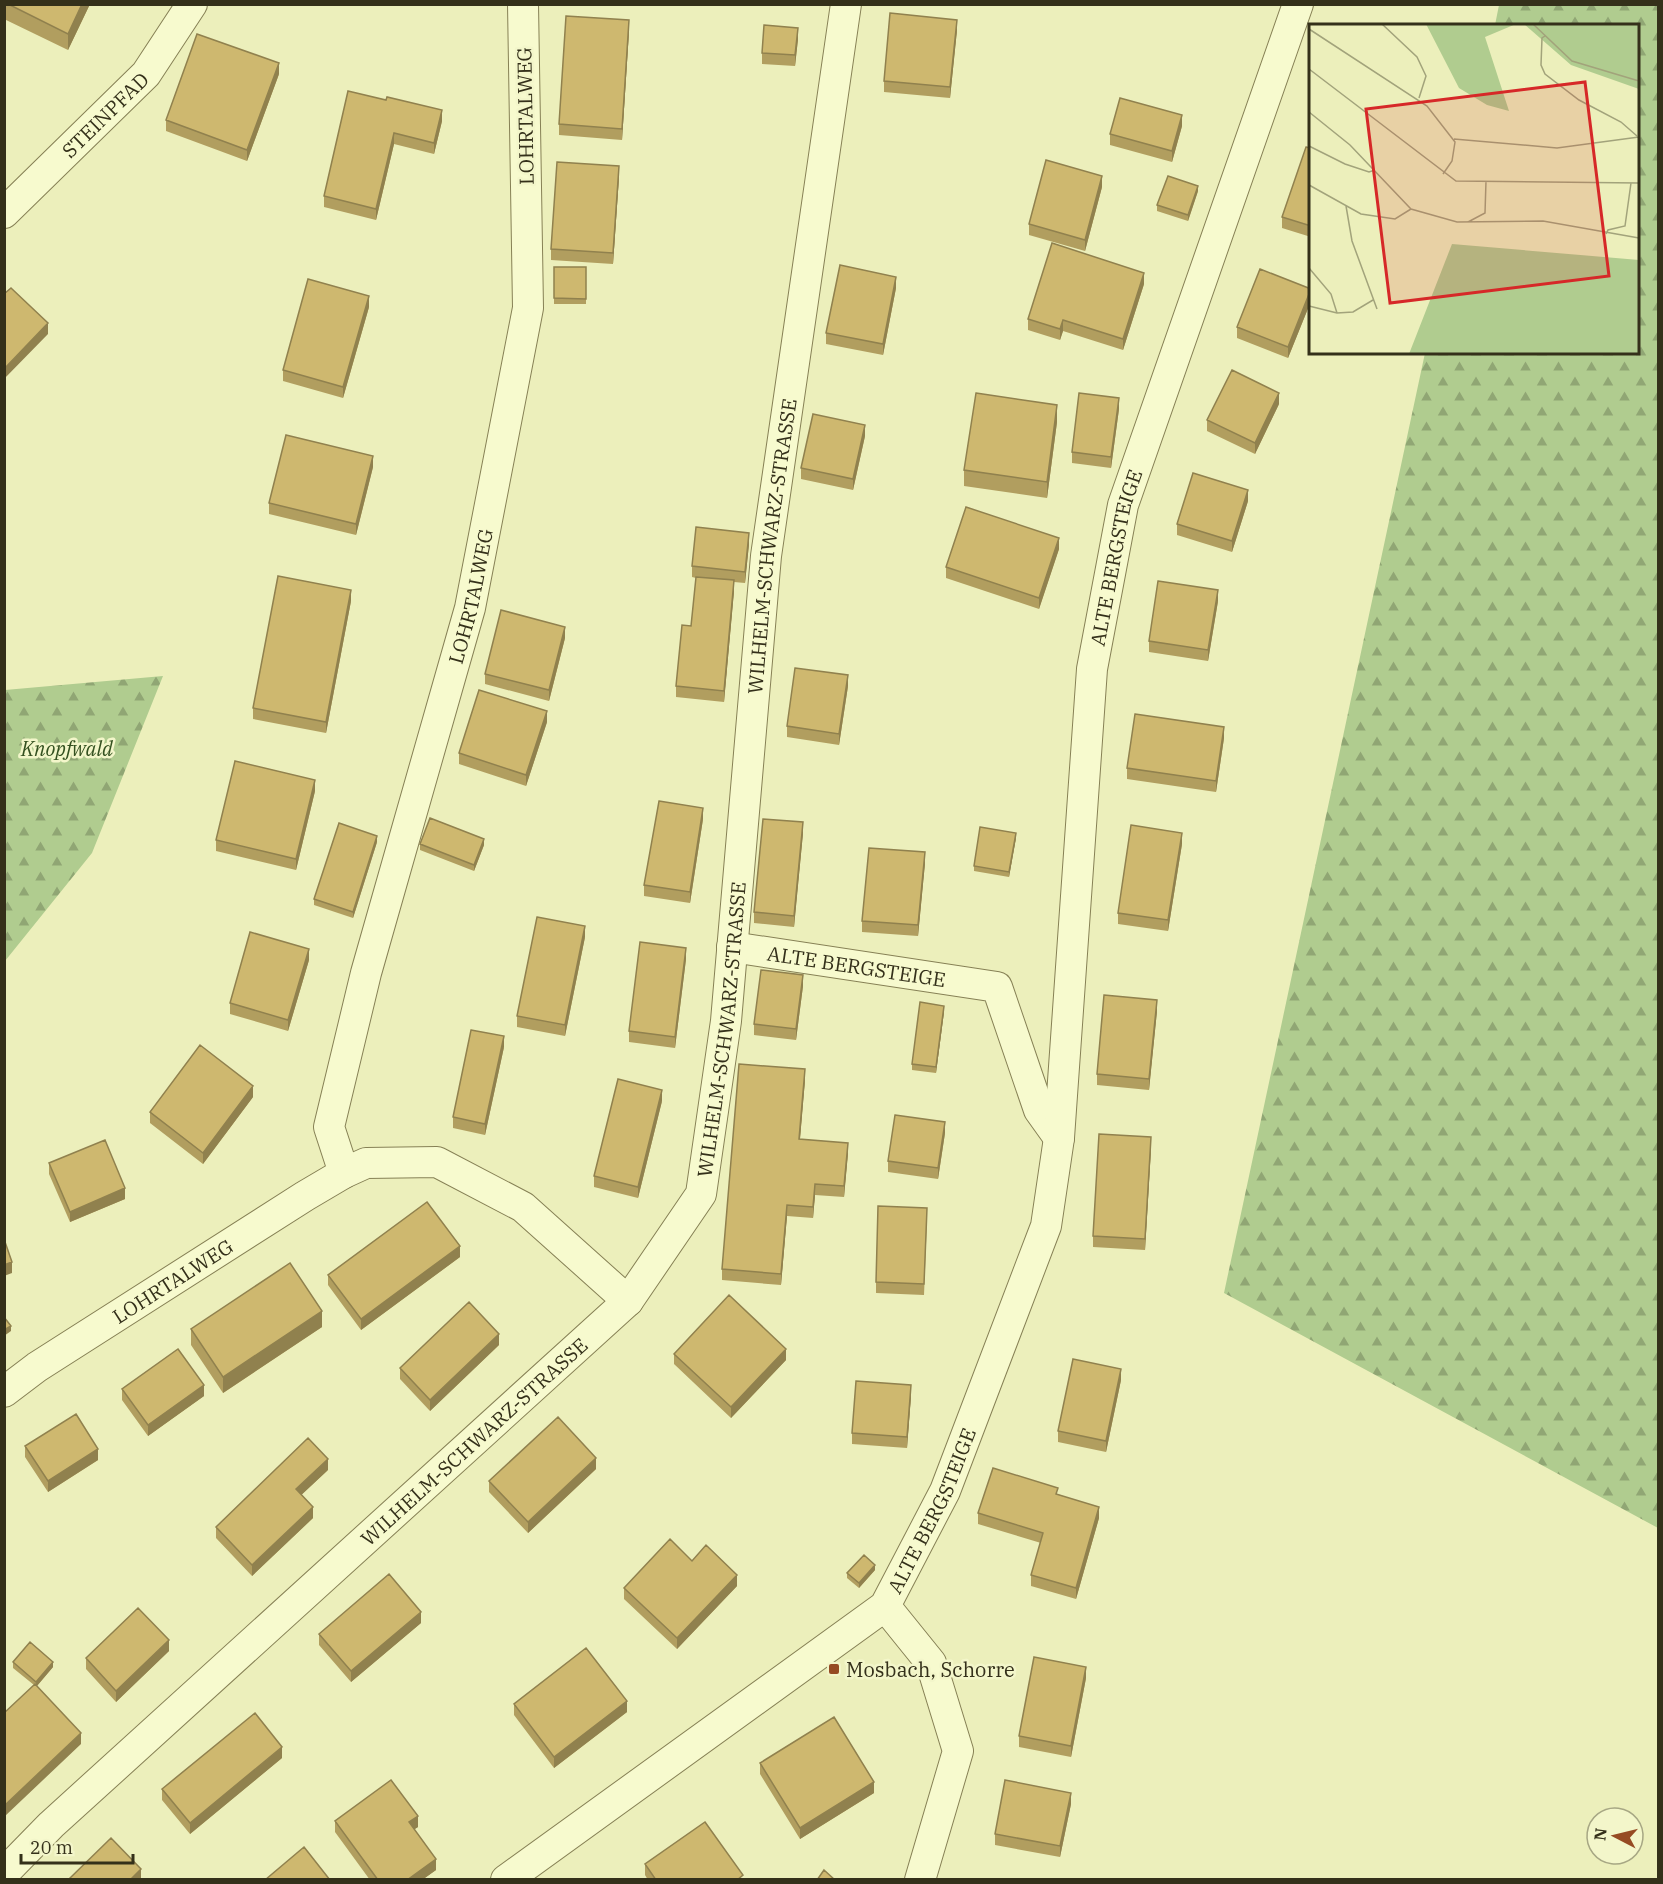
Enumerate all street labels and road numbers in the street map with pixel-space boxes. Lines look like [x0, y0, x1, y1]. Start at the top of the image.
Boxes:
street label: LOHRTALWEG [510, 47, 540, 185]
street label: STEINPFAD [55, 66, 154, 163]
street label: WILHELM-SCHWARZ-STRASSE [741, 396, 802, 695]
street label: ALTE BERGSTEIGE [1083, 466, 1148, 648]
street label: LOHRTALWEG [441, 526, 499, 667]
street label: WILHELM-SCHWARZ-STRASSE [690, 880, 751, 1179]
street label: ALTE BERGSTEIGE [765, 939, 948, 993]
street label: LOHRTALWEG [107, 1232, 238, 1329]
street label: WILHELM-SCHWARZ-STRASSE [354, 1331, 593, 1551]
street label: ALTE BERGSTEIGE [881, 1424, 981, 1598]

